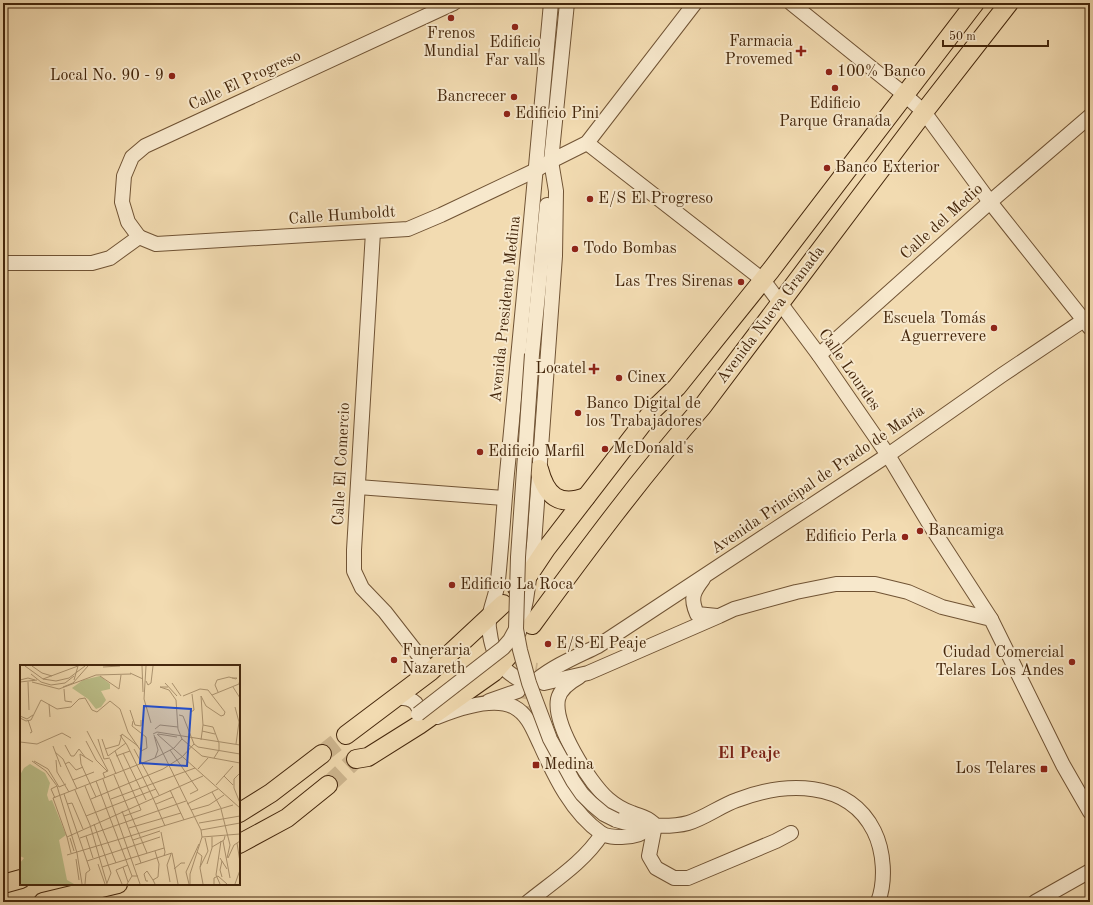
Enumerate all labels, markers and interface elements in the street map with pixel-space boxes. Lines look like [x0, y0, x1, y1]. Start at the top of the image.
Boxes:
marker: Frenos Mundial [446, 13, 456, 23]
marker: Edificio Far valls [510, 22, 520, 32]
scale bar [943, 22, 1048, 48]
place label: Frenos Mundial [423, 26, 479, 60]
text: 50 m [949, 30, 976, 43]
place label: Farmacia Provemed [725, 34, 793, 68]
place label: Edificio Far valls [485, 35, 545, 69]
marker: Farmacia Provemed [796, 46, 806, 56]
street label: Calle El Progreso [186, 48, 304, 114]
place label: 100% Banco [837, 64, 926, 80]
marker: 100% Banco [824, 67, 834, 77]
place label: Local No. 90 - 9 [50, 68, 164, 84]
marker: Local No. 90 - 9 [167, 71, 177, 81]
marker: Edificio Parque Granada [830, 83, 840, 93]
place label: Bancrecer [437, 89, 506, 105]
marker: Bancrecer [509, 92, 519, 102]
place label: Edificio Parque Granada [779, 96, 891, 130]
place label: Edificio Pini [515, 106, 599, 122]
marker: Edificio Pini [502, 109, 512, 119]
place label: Banco Exterior [835, 160, 940, 176]
marker: Banco Exterior [822, 163, 832, 173]
street label: Calle del Medio [898, 181, 986, 263]
place label: E/S El Progreso [598, 191, 713, 207]
marker: E/S El Progreso [585, 194, 595, 204]
street label: Calle Humboldt [288, 204, 396, 228]
street label: Avenida Presidente Medina [488, 215, 524, 403]
place label: Todo Bombas [583, 241, 677, 257]
street label: Avenida Nueva Granada [714, 243, 828, 387]
marker: Todo Bombas [570, 244, 580, 254]
place label: Las Tres Sirenas [615, 274, 733, 290]
marker: Las Tres Sirenas [736, 277, 746, 287]
place label: Escuela Tomás Aguerrevere [883, 311, 986, 345]
marker: Escuela Tomás Aguerrevere [989, 323, 999, 333]
street label: Calle Lourdes [815, 326, 883, 414]
place label: Locatel [535, 361, 586, 377]
marker: Locatel [589, 364, 599, 374]
place label: Cinex [627, 370, 666, 386]
marker: Cinex [614, 373, 624, 383]
place label: Banco Digital de los Trabajadores [586, 396, 702, 430]
street label: Calle El Comercio [331, 402, 353, 526]
street label: Avenida Principal de Prado de María [709, 403, 928, 557]
marker: Banco Digital de los Trabajadores [573, 408, 583, 418]
place label: McDonald's [613, 441, 694, 457]
place label: Edificio Marfil [488, 444, 585, 460]
marker: McDonald's [600, 444, 610, 454]
marker: Edificio Marfil [475, 447, 485, 457]
place label: Bancamiga [928, 523, 1004, 539]
marker: Bancamiga [915, 526, 925, 536]
place label: Edificio Perla [805, 529, 897, 545]
marker: Edificio Perla [900, 532, 910, 542]
place label: Edificio La Roca [460, 577, 573, 593]
marker: Edificio La Roca [447, 580, 457, 590]
place label: E/S El Peaje [556, 636, 646, 652]
marker: E/S El Peaje [543, 639, 553, 649]
place label: Funeraria Nazareth [402, 643, 471, 677]
place label: Ciudad Comercial Telares Los Andes [935, 645, 1064, 679]
marker: Funeraria Nazareth [389, 655, 399, 665]
marker: Ciudad Comercial Telares Los Andes [1067, 657, 1077, 667]
inset map [20, 665, 240, 885]
district label: El Peaje [718, 745, 780, 762]
place label: Medina [544, 757, 594, 773]
marker: Medina [531, 760, 541, 770]
place label: Los Telares [955, 761, 1036, 777]
marker: Los Telares [1039, 764, 1049, 774]

